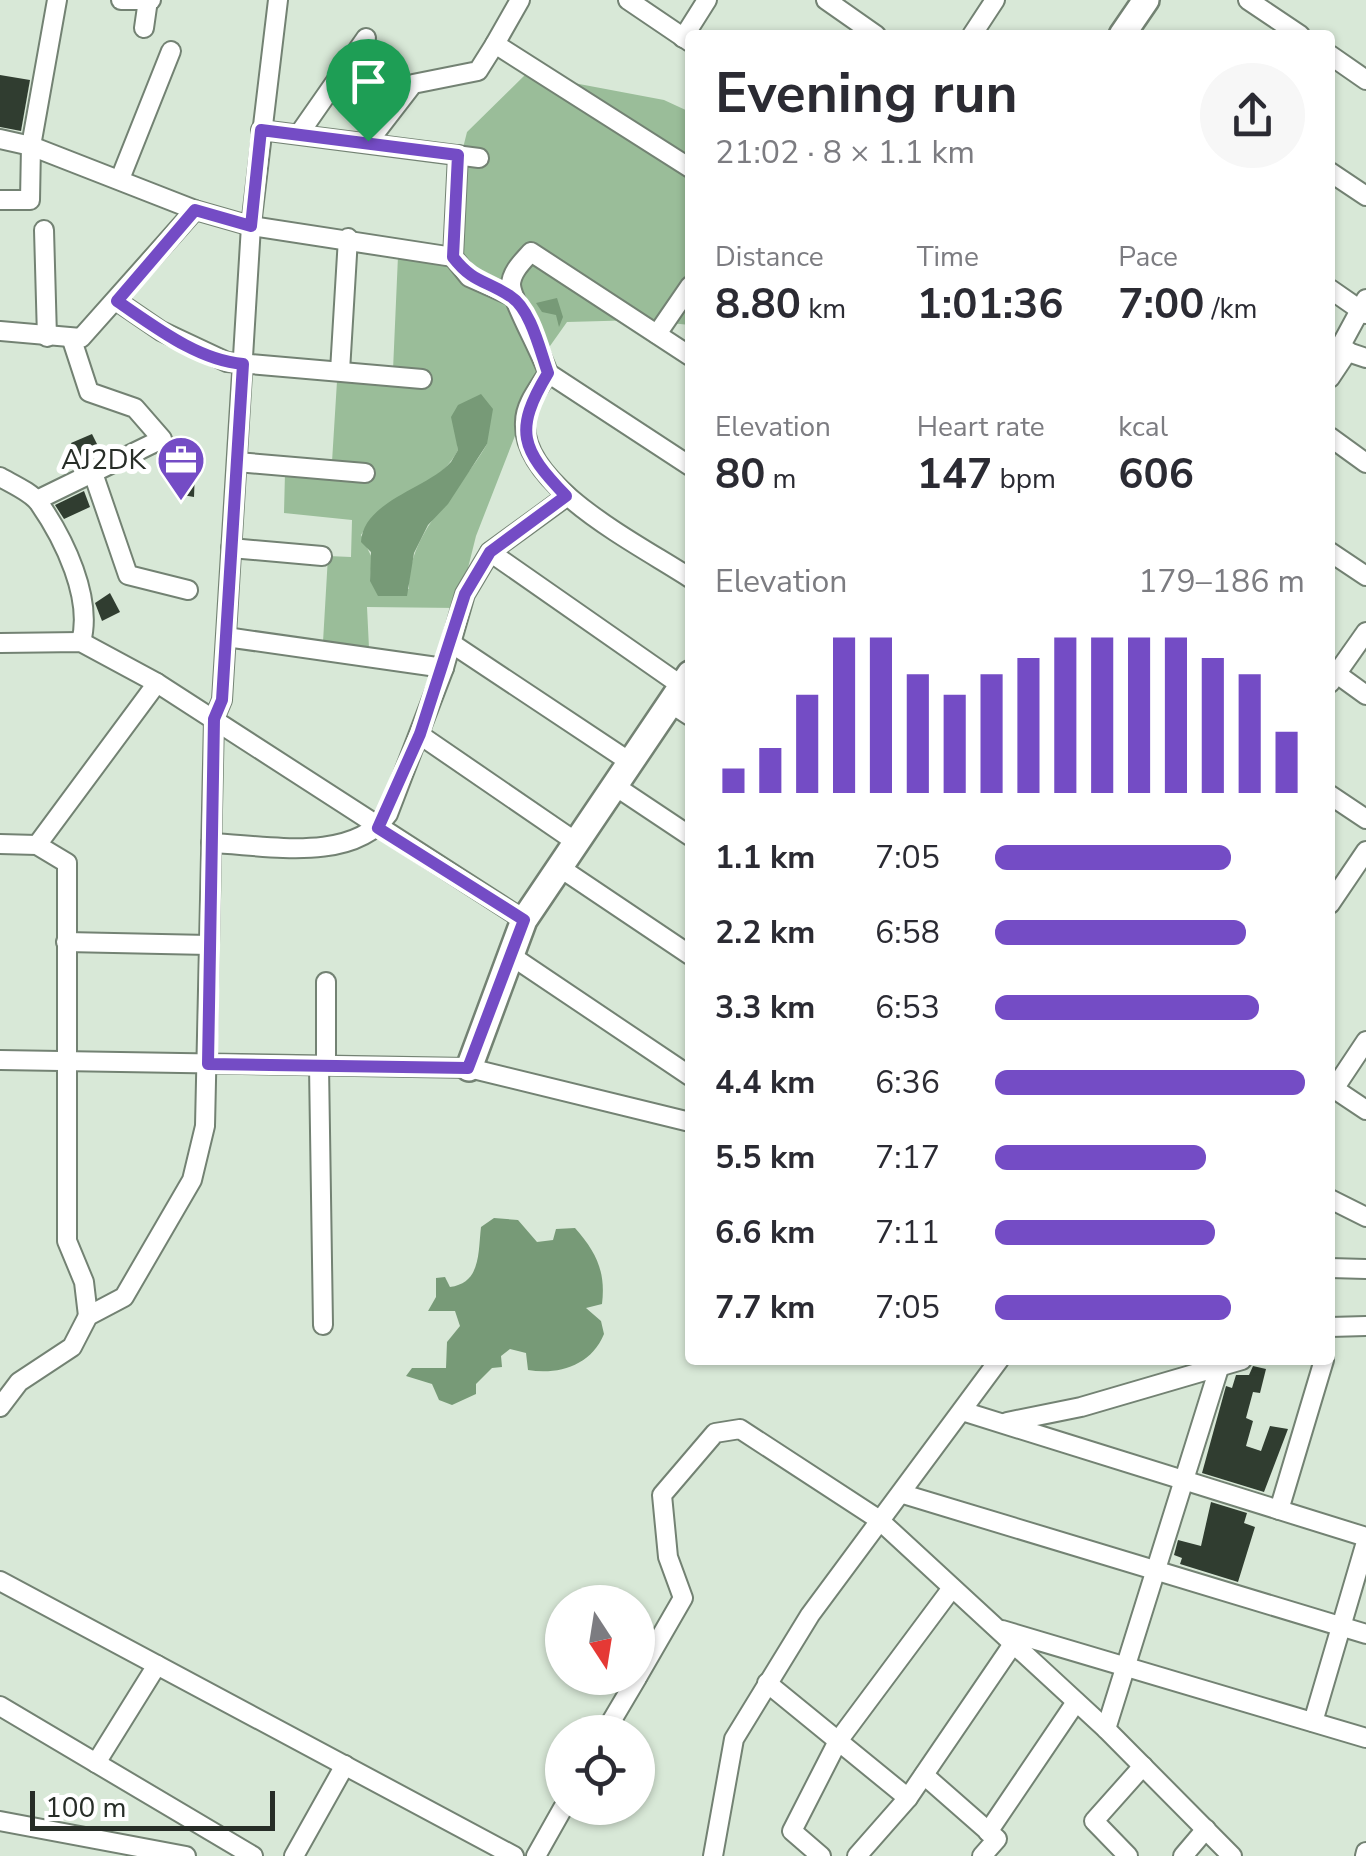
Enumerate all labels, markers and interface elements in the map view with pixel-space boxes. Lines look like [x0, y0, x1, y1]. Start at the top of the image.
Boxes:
pin [326, 39, 411, 142]
icon: arrive [341, 54, 396, 109]
text: Evening run [715, 56, 1018, 131]
button: share [1200, 63, 1305, 168]
text: 21:02 · 8 × 1.1 km [715, 131, 975, 174]
text: Distance [715, 238, 824, 276]
text: Time [917, 238, 979, 276]
text: Pace [1118, 238, 1178, 276]
text: 8.80 [715, 276, 801, 333]
text: 1:01:36 [917, 276, 1064, 333]
text: 7:00 [1118, 276, 1204, 333]
text: km [801, 290, 846, 328]
text: /km [1204, 290, 1257, 328]
text: Elevation [715, 408, 831, 446]
text: Heart rate [917, 408, 1045, 446]
text: kcal [1118, 408, 1168, 446]
office icon: AJ2DK [155, 434, 207, 502]
place label: AJ2DK [61, 441, 146, 479]
text: 80 [715, 446, 765, 503]
text: 147 [917, 446, 992, 503]
text: 606 [1118, 446, 1194, 503]
text: m [765, 460, 797, 498]
text: bpm [992, 460, 1056, 498]
text: Elevation [715, 560, 848, 603]
text: 179–186 m [1138, 560, 1305, 603]
text: 1.1 km [715, 836, 815, 879]
text: 7:05 [875, 836, 940, 879]
text: 2.2 km [715, 911, 815, 954]
text: 6:58 [875, 911, 940, 954]
text: 3.3 km [715, 986, 815, 1029]
text: 6:53 [875, 986, 940, 1029]
text: 4.4 km [715, 1061, 815, 1104]
text: 6:36 [875, 1061, 940, 1104]
text: 5.5 km [715, 1136, 815, 1179]
text: 7:17 [875, 1136, 940, 1179]
text: 6.6 km [715, 1211, 815, 1254]
text: 7:11 [875, 1211, 940, 1254]
text: 7.7 km [715, 1286, 815, 1329]
text: 7:05 [875, 1286, 940, 1329]
north arrow [545, 1585, 655, 1695]
map controls [545, 1585, 655, 1825]
button: locate [545, 1715, 655, 1825]
scale bar [30, 1786, 275, 1830]
text: 100 m [45, 1789, 127, 1827]

